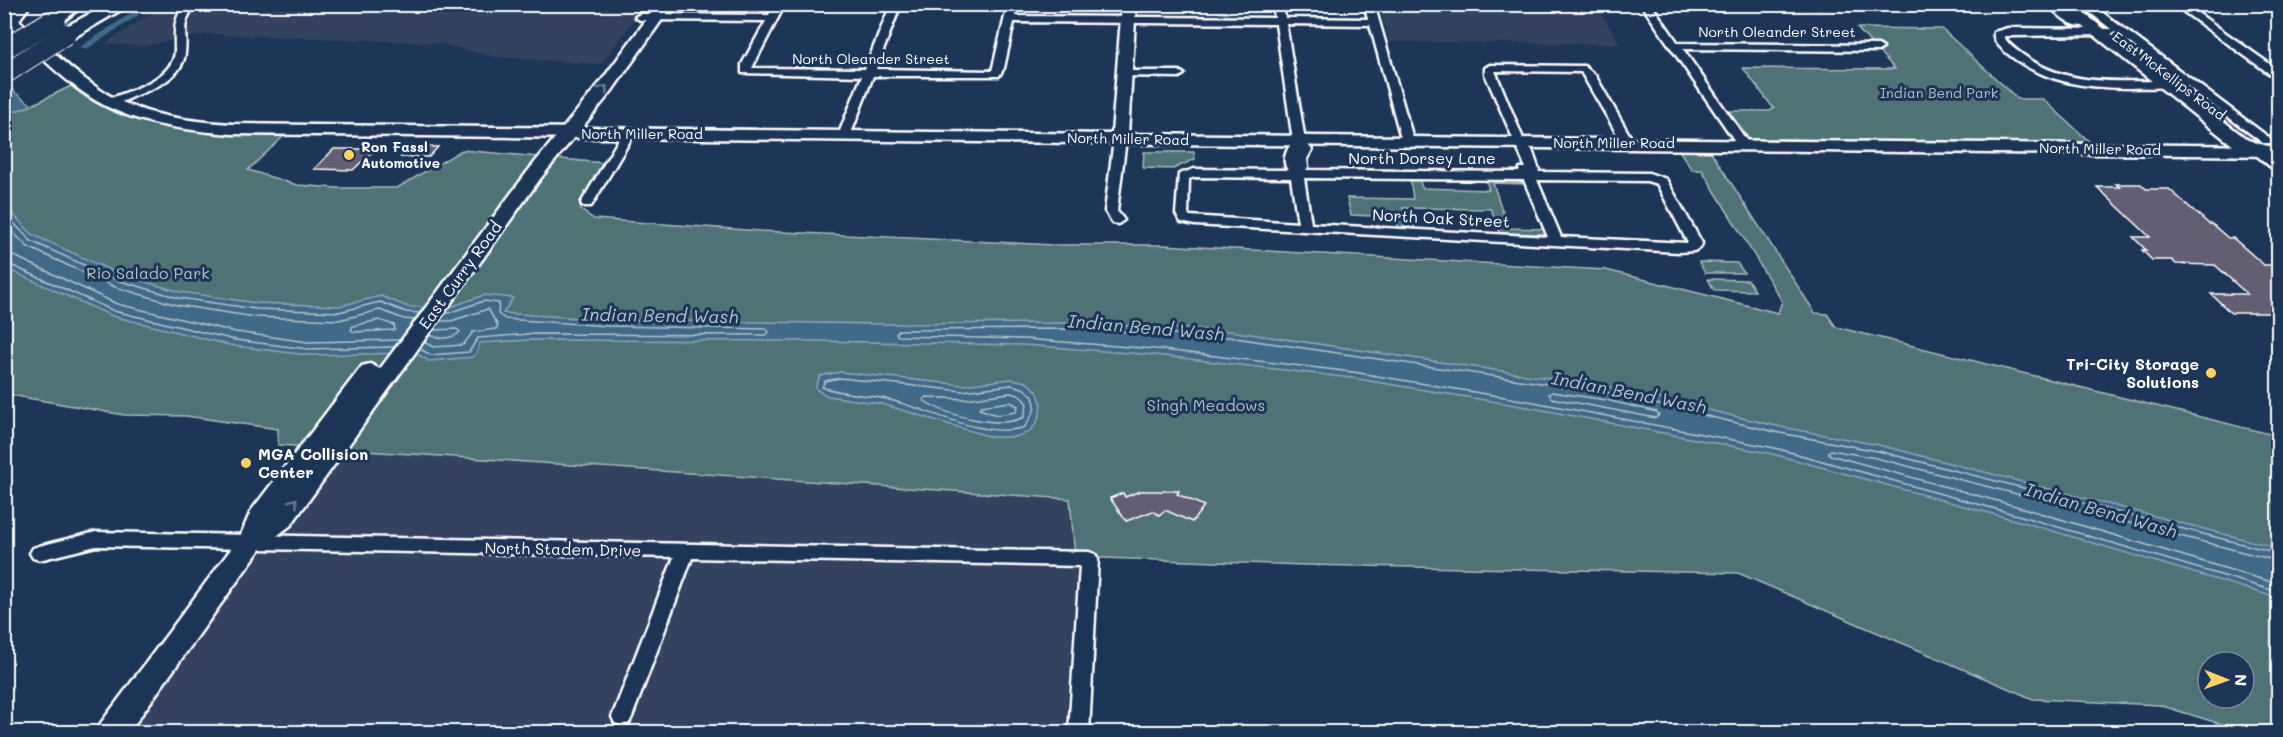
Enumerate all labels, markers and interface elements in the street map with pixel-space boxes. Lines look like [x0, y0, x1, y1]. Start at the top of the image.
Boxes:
street label: North Oleander Street [1698, 22, 1856, 41]
street label: East McKellips Road [2109, 27, 2230, 124]
street label: North Oleander Street [792, 49, 950, 68]
park label: Indian Bend Park [1880, 83, 1998, 102]
one-way arrow [597, 85, 608, 96]
street label: North Miller Road [581, 124, 703, 143]
street label: North Miller Road [1067, 128, 1189, 149]
street label: North Miller Road [1553, 133, 1675, 152]
place label: Ron Fassl Automotive [361, 137, 440, 172]
street label: North Miller Road [2039, 138, 2161, 159]
street label: North Dorsey Lane [1348, 147, 1496, 168]
marker: Ron Fassl Automotive [342, 148, 356, 162]
street label: North Oak Street [1372, 203, 1510, 232]
street label: East Curry Road [413, 216, 506, 333]
park label: Rio Salado Park [86, 262, 210, 283]
water label: Indian Bend Wash [581, 302, 739, 328]
water label: Indian Bend Wash [1067, 308, 1225, 346]
place label: Tri-City Storage Solutions [2066, 353, 2199, 392]
water label: Indian Bend Wash [1550, 365, 1709, 419]
marker: Tri-City Storage Solutions [2204, 366, 2218, 380]
park label: Singh Meadows [1147, 394, 1265, 415]
place label: MGA Collision Center [258, 443, 368, 482]
marker: MGA Collision Center [239, 456, 253, 470]
water label: Indian Bend Wash [2022, 477, 2180, 543]
one-way arrow [287, 497, 298, 508]
street label: North Stadem Drive [484, 537, 642, 560]
north arrow [2196, 650, 2256, 710]
text: N [2231, 674, 2252, 687]

